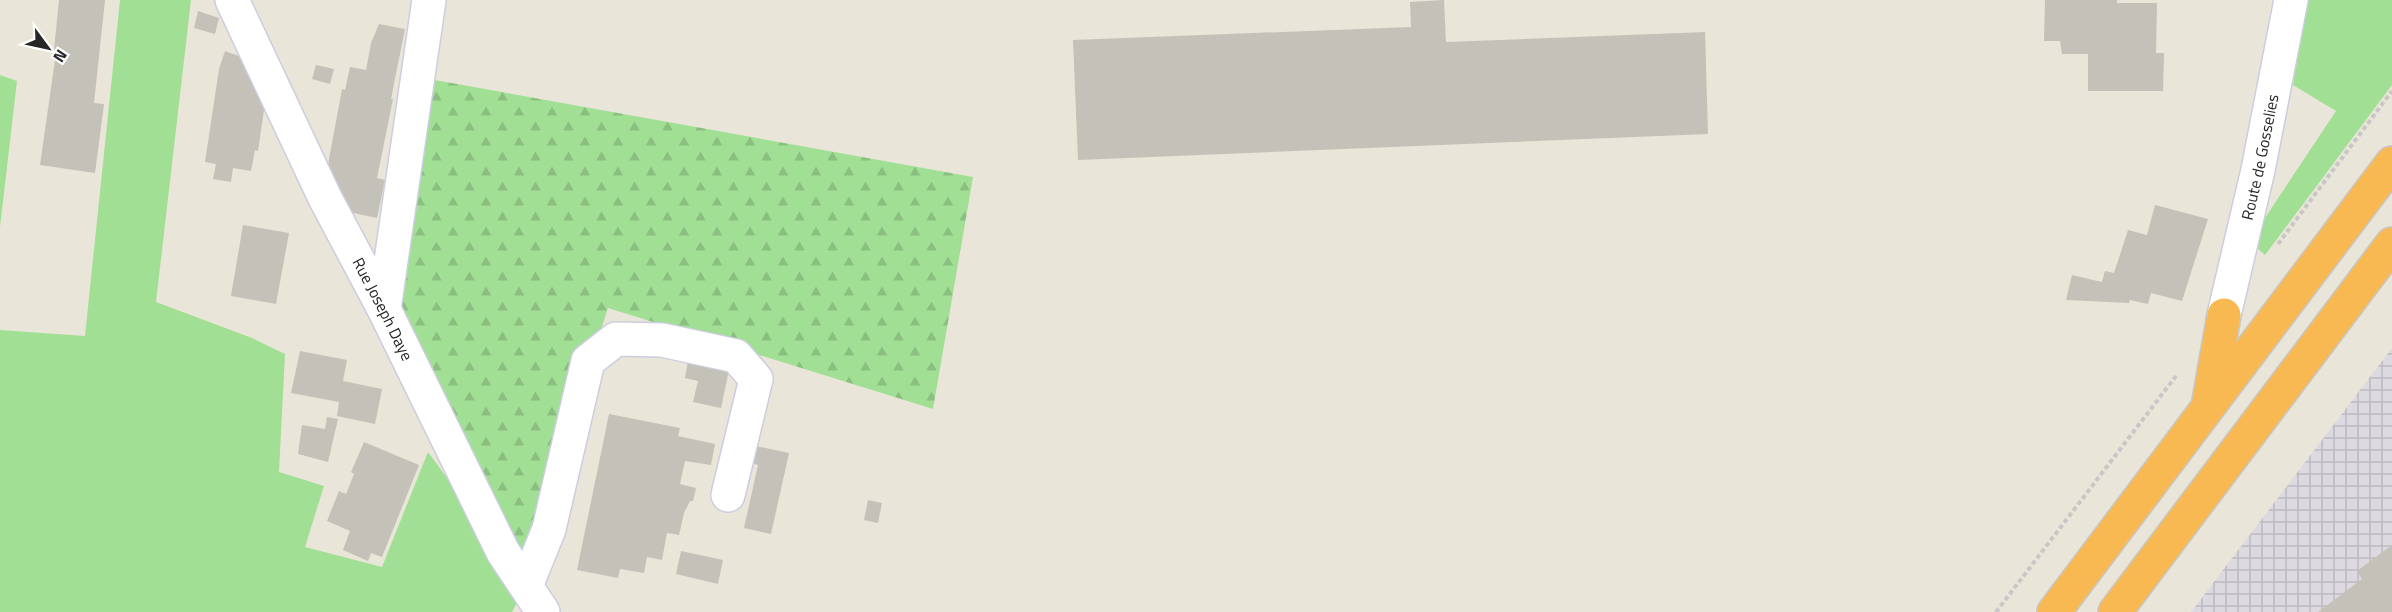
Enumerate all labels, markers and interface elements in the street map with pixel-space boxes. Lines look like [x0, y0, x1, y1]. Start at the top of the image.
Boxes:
north arrow [18, 18, 78, 78]
text: N [47, 45, 74, 67]
street label: Route de Gosselies [2235, 92, 2284, 222]
street label: Rue Joseph Daye [347, 253, 419, 365]

